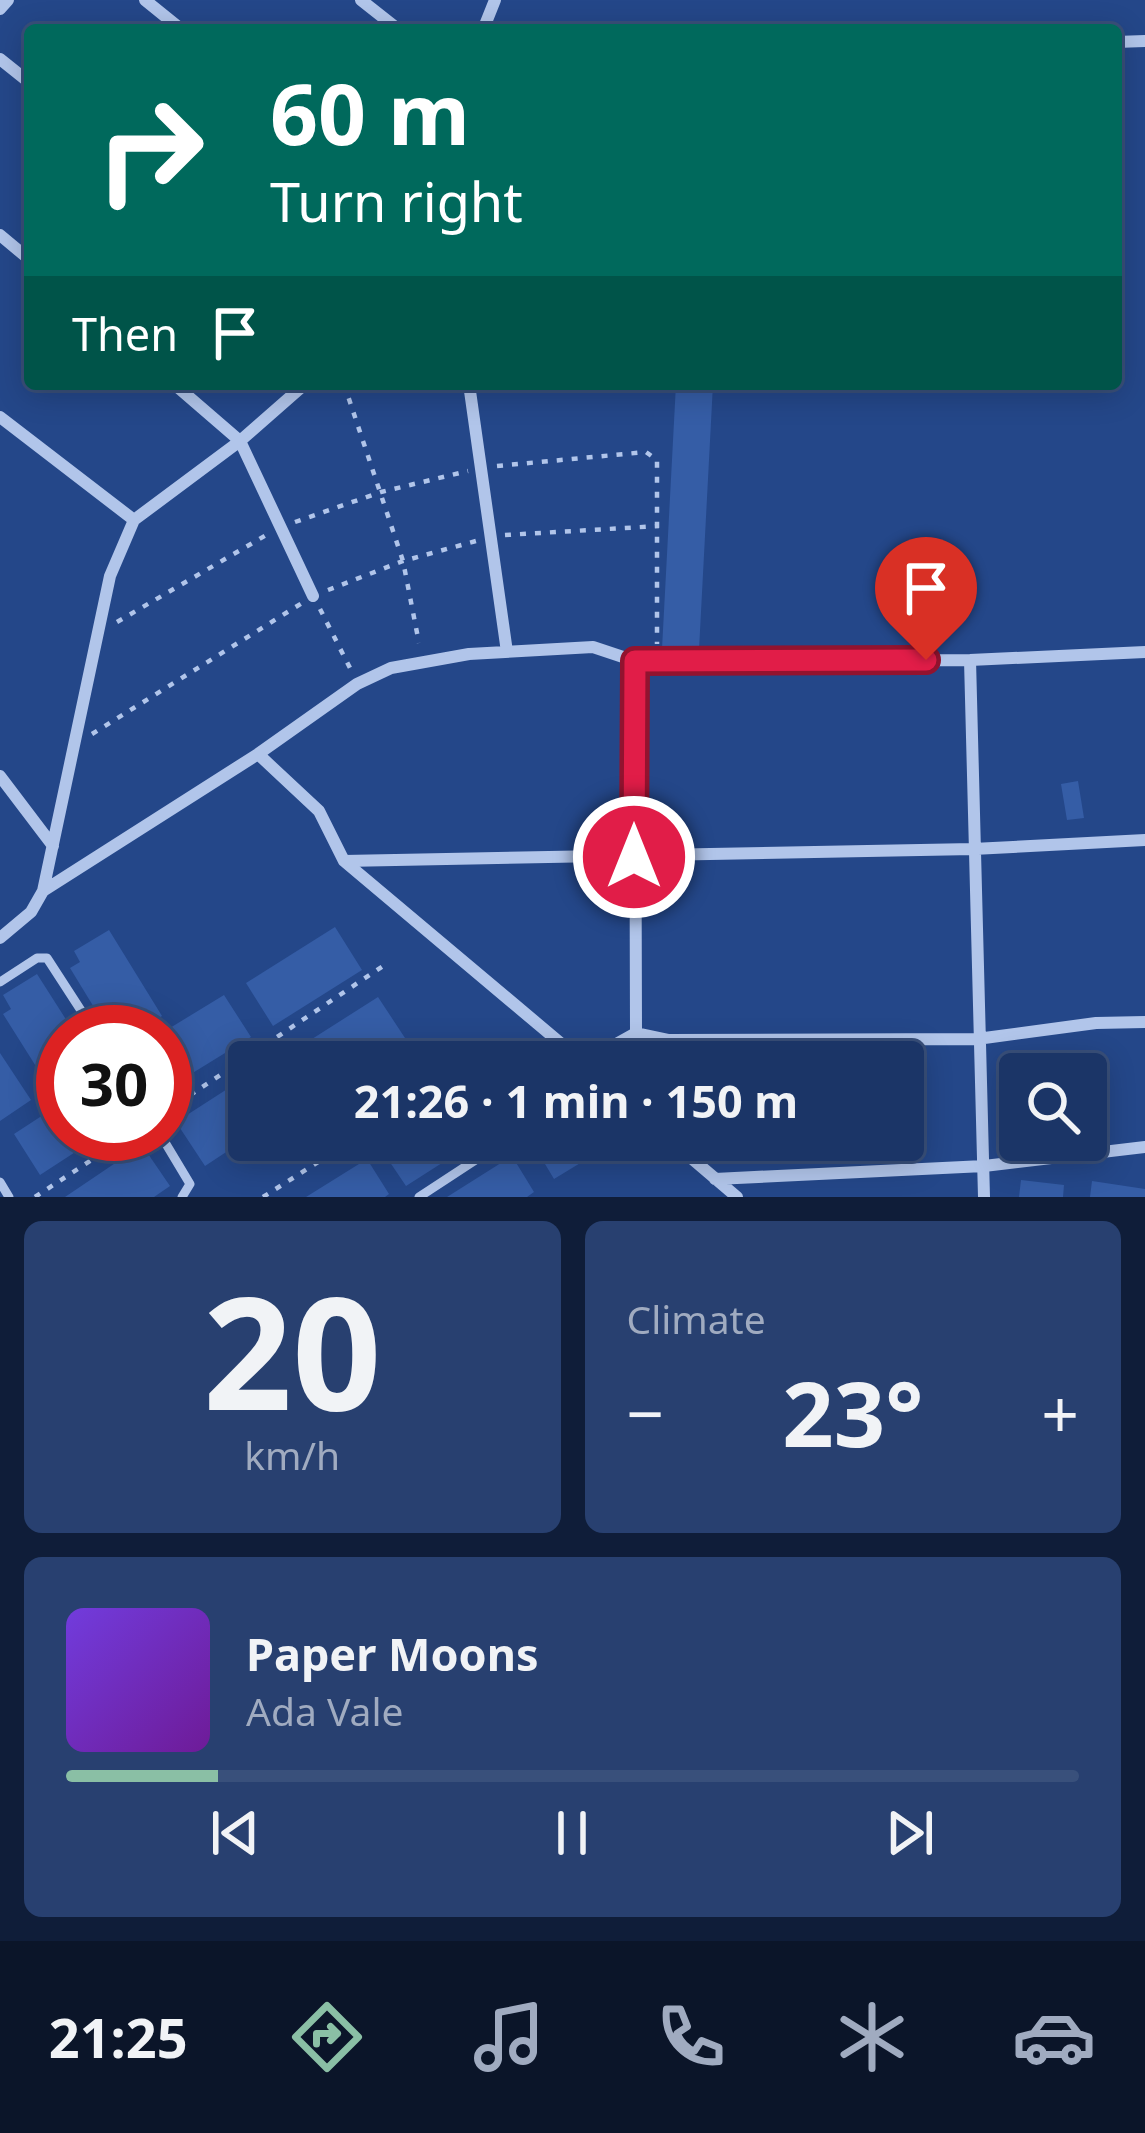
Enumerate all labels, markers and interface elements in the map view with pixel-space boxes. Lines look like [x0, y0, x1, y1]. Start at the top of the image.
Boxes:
text: 60 m [270, 55, 470, 170]
icon: right [72, 72, 228, 228]
text: Turn right [270, 164, 523, 238]
icon: arrive [202, 300, 268, 366]
text: Then [72, 303, 178, 364]
pin [875, 537, 977, 660]
icon: arrive [893, 555, 959, 621]
position arrow [571, 794, 697, 920]
speed limit sign: 30 [36, 1005, 192, 1161]
map controls [999, 1053, 1107, 1161]
button: search [999, 1053, 1107, 1161]
text: 21:26 · 1 min · 150 m [354, 1070, 798, 1131]
text: 20 [203, 1243, 381, 1456]
text: Climate [627, 1292, 766, 1345]
text: 23° [782, 1351, 923, 1473]
text: − [627, 1367, 664, 1457]
text: + [1041, 1367, 1079, 1457]
text: km/h [244, 1428, 340, 1481]
text: Paper Moons [246, 1623, 539, 1684]
text: Ada Vale [246, 1684, 403, 1737]
icon: previous [202, 1800, 268, 1866]
icon: pause [539, 1800, 605, 1866]
icon: next [877, 1800, 943, 1866]
icon: directions [285, 1995, 369, 2079]
icon: music [467, 1995, 551, 2079]
icon: phone [649, 1995, 733, 2079]
icon: climate [830, 1995, 914, 2079]
icon: car [1012, 1995, 1096, 2079]
text: 21:25 [49, 2000, 188, 2074]

